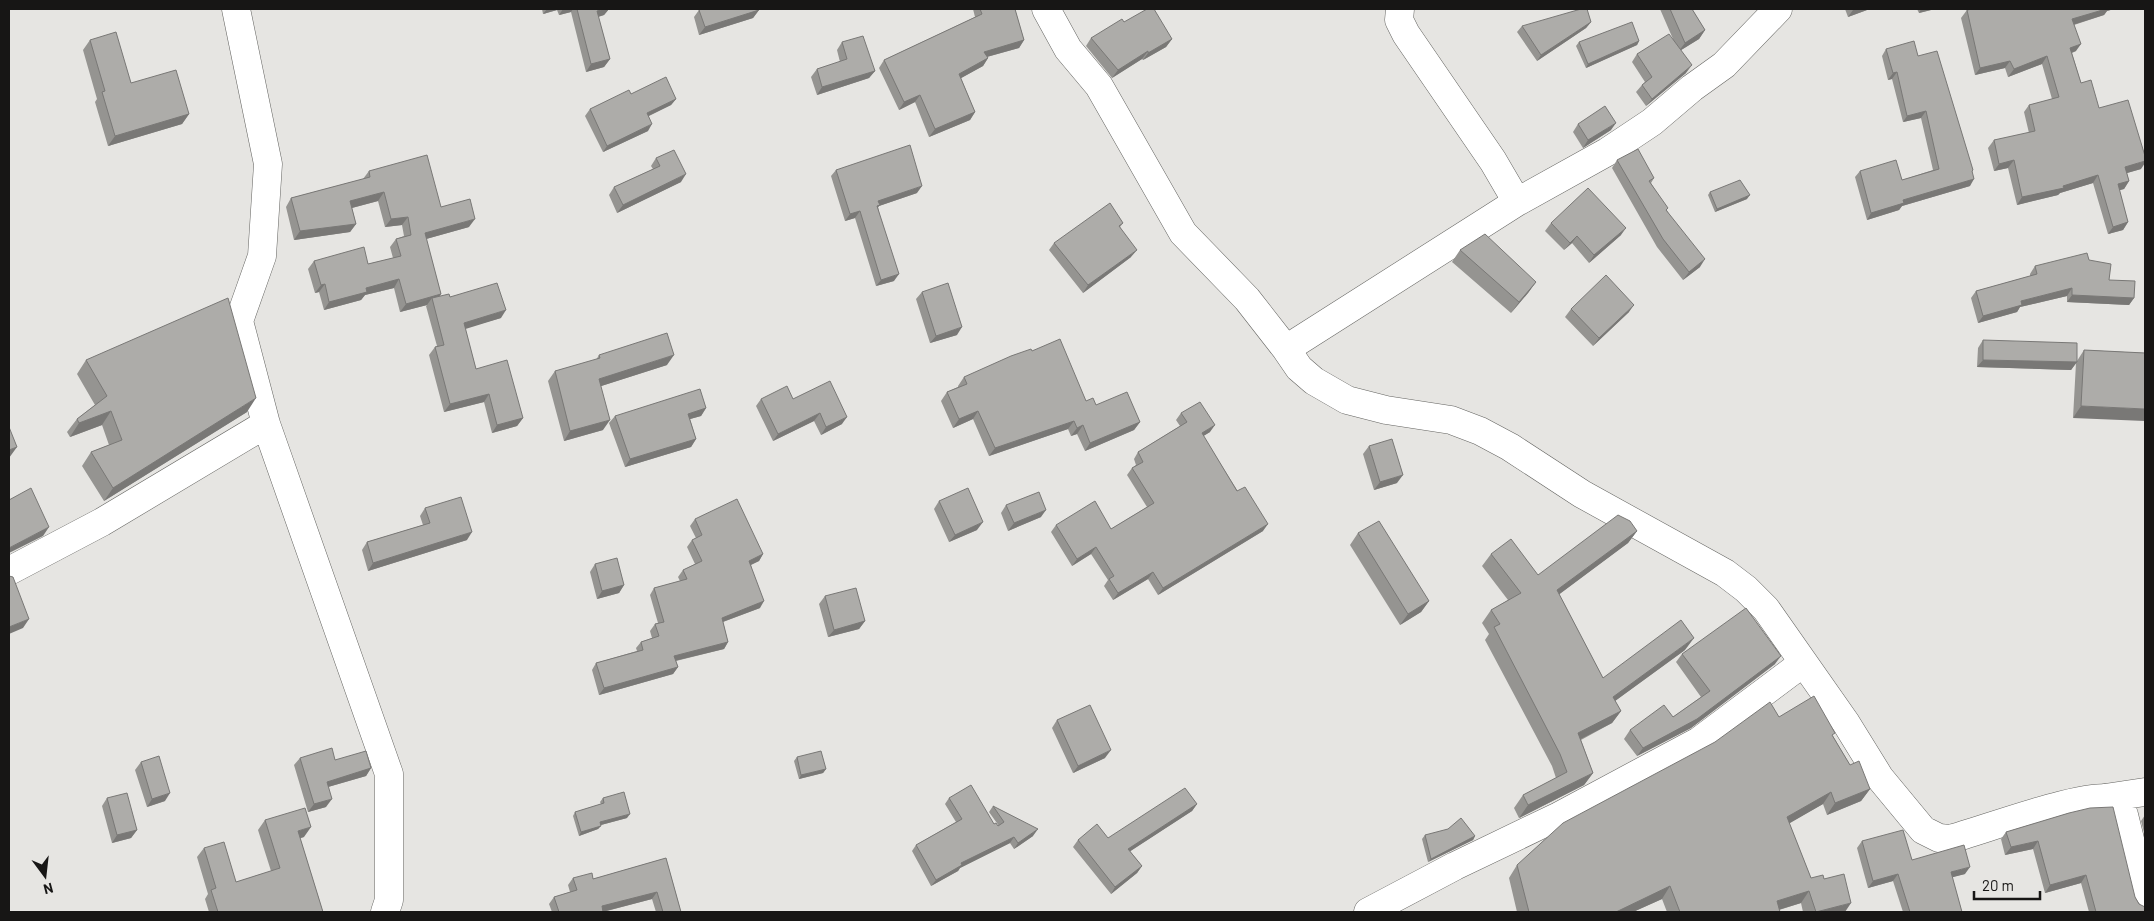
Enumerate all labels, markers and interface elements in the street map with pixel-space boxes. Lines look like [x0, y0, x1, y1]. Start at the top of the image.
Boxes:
north arrow [20, 851, 70, 901]
scale bar [1974, 868, 2040, 900]
text: 20 m [1982, 876, 2014, 894]
text: N [42, 880, 55, 898]

